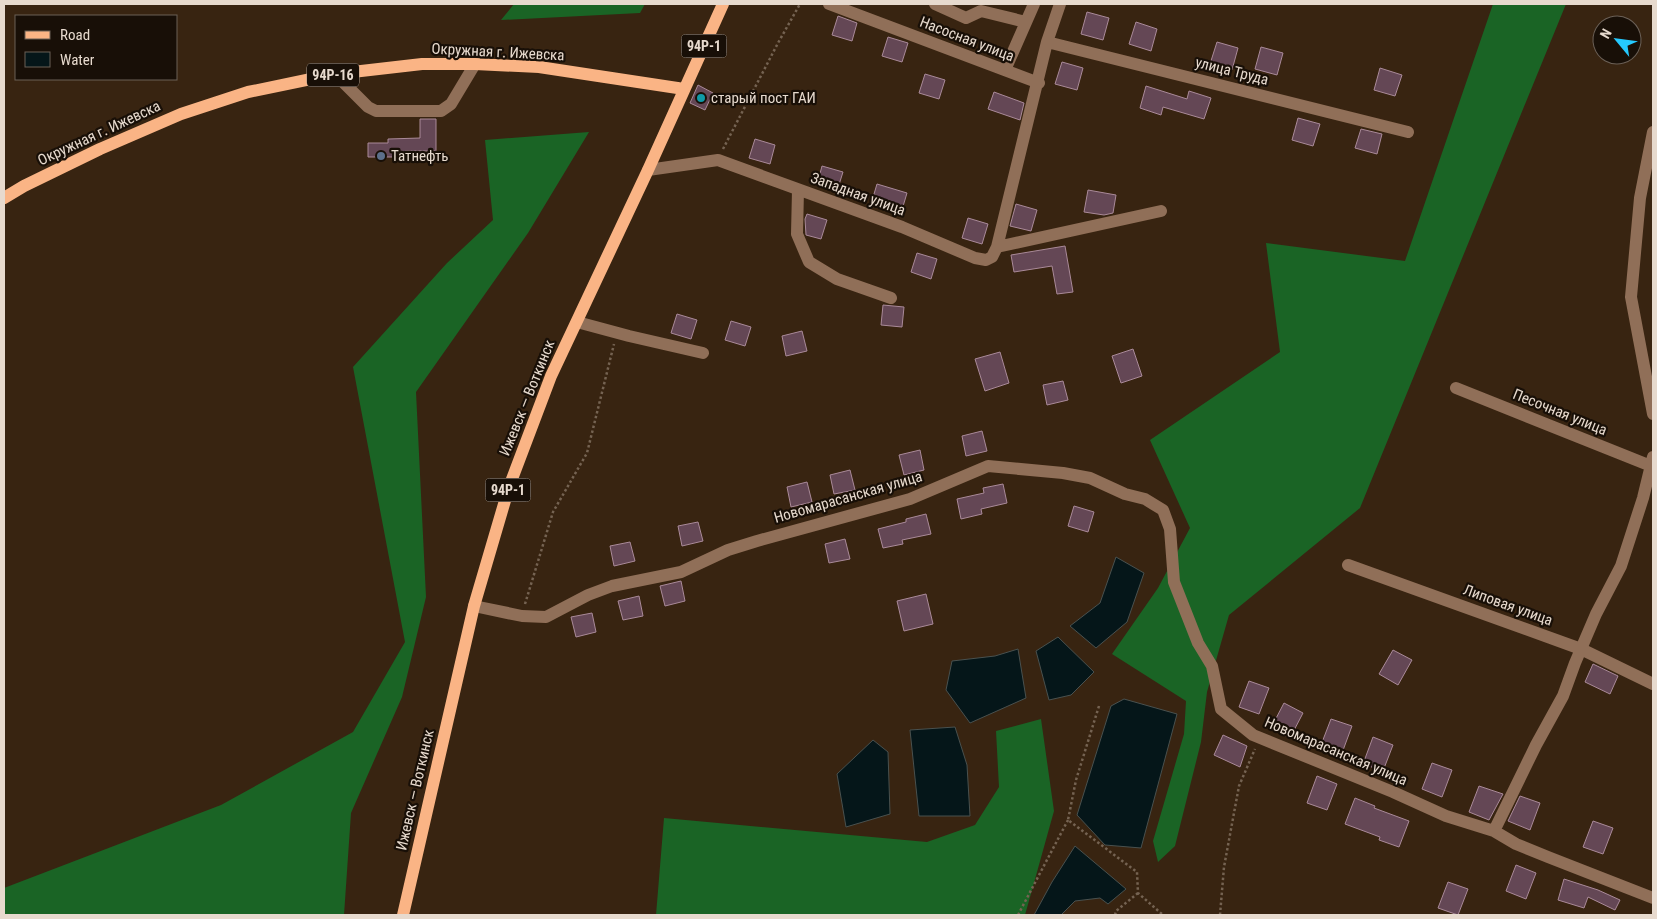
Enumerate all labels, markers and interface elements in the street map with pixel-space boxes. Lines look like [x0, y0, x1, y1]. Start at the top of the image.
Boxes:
street label: Насосная улица [917, 13, 1017, 65]
legend [15, 15, 178, 80]
north arrow [1592, 15, 1642, 65]
text: Road [60, 26, 90, 44]
text: N [1597, 26, 1615, 41]
road number: 94Р-1 [682, 34, 726, 58]
street label: Окружная г. Ижевска [431, 40, 565, 64]
text: Water [60, 51, 95, 69]
street label: улица Труда [1194, 53, 1270, 89]
road number: 94Р-16 [307, 64, 359, 86]
place label: старый пост ГАИ [711, 89, 816, 107]
marker: старый пост ГАИ [695, 92, 707, 104]
street label: Окружная г. Ижевска [35, 97, 163, 169]
place label: Татнефть [391, 147, 449, 165]
marker: Татнефть [375, 150, 387, 162]
street label: Западная улица [808, 169, 908, 219]
street label: Ижевск — Воткинск [496, 337, 558, 459]
street label: Песочная улица [1510, 385, 1610, 439]
street label: Новомарасанская улица [772, 467, 924, 527]
road number: 94Р-1 [486, 478, 530, 502]
street label: Липовая улица [1461, 581, 1555, 629]
street label: Новомарасанская улица [1262, 713, 1410, 789]
street label: Ижевск — Воткинск [392, 728, 438, 852]

